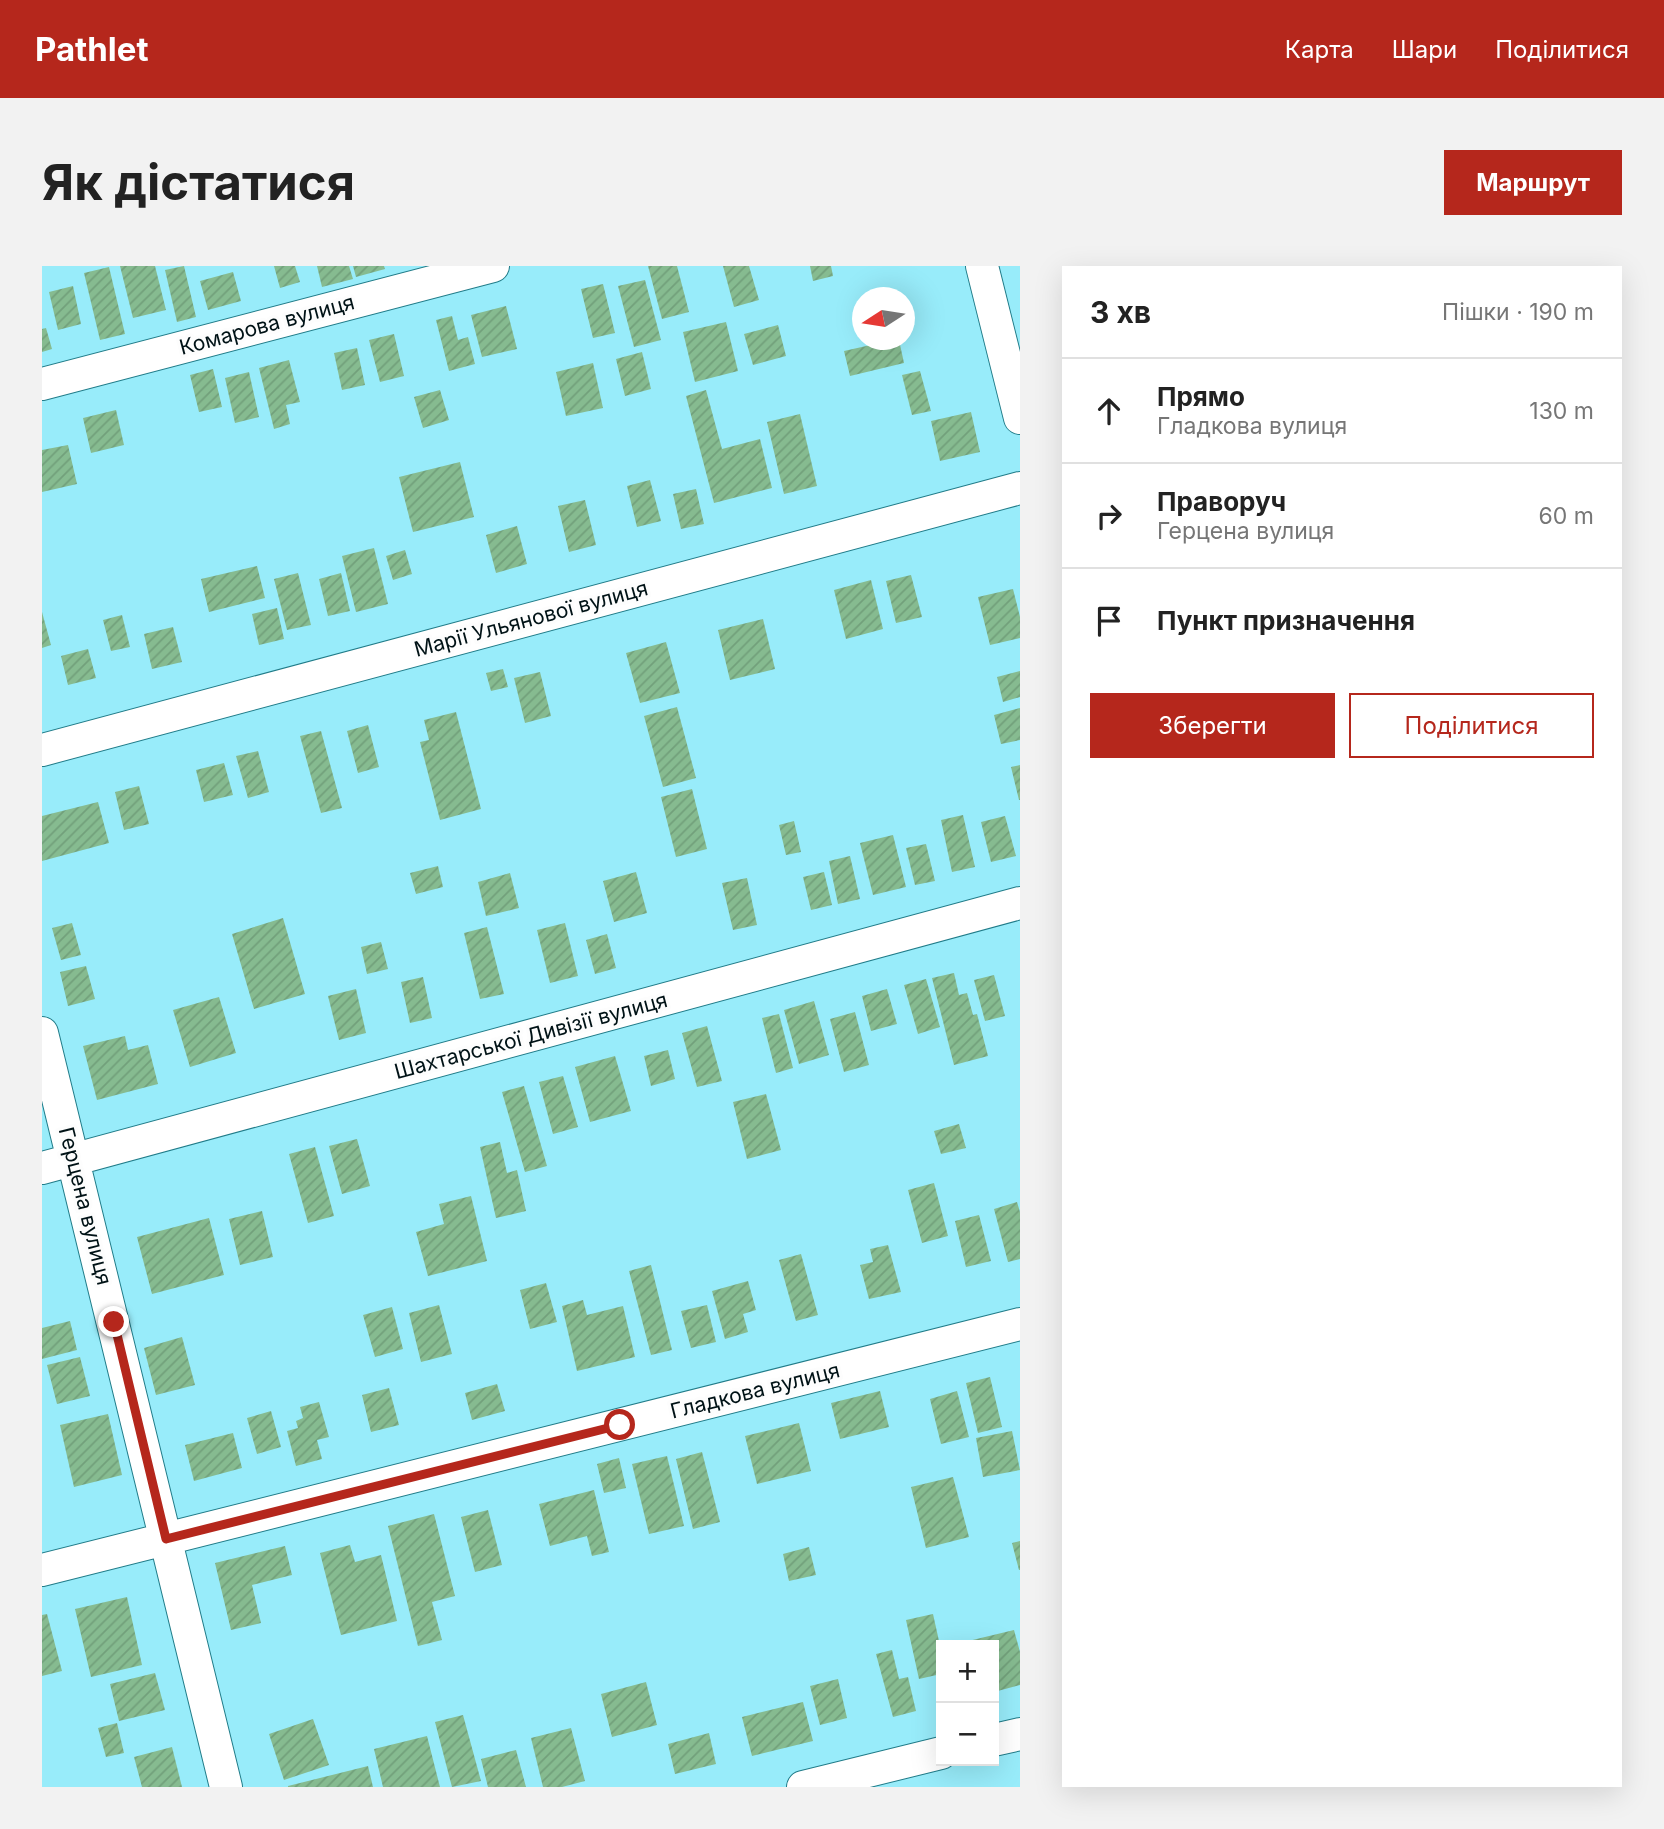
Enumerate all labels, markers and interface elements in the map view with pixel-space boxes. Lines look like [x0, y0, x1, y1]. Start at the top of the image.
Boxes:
text: Pathlet [35, 29, 149, 69]
text: Карта [1285, 35, 1354, 64]
text: Шари [1392, 35, 1457, 64]
text: Поділитися [1495, 35, 1629, 64]
button: Маршрут [1444, 150, 1622, 215]
text: Як дістатися [42, 153, 355, 212]
north arrow [852, 287, 915, 350]
street label: Комарова вулиця [177, 289, 357, 360]
text: 3 хв [1090, 294, 1151, 330]
text: Пішки · 190 m [1442, 298, 1594, 326]
text: Прямо [1157, 381, 1245, 412]
icon: ahead [1090, 392, 1128, 430]
text: 130 m [1529, 397, 1594, 425]
text: Гладкова вулиця [1157, 412, 1347, 440]
text: Праворуч [1157, 486, 1286, 517]
icon: right [1090, 497, 1128, 535]
text: 60 m [1539, 502, 1594, 530]
text: Герцена вулиця [1157, 517, 1334, 545]
street label: Марії Ульянової вулиця [411, 575, 651, 662]
icon: arrive [1090, 602, 1128, 640]
text: Пункт призначення [1157, 605, 1415, 636]
button: Зберегти [1090, 693, 1335, 758]
button: Поділитися [1349, 693, 1594, 758]
street label: Шахтарської Дивізії вулиця [392, 987, 670, 1084]
street label: Герцена вулиця [54, 1124, 117, 1287]
route end [98, 1306, 129, 1337]
street label: Гладкова вулиця [668, 1357, 842, 1424]
route start [604, 1409, 635, 1440]
map controls [936, 1640, 999, 1766]
button: + [936, 1640, 999, 1703]
button: − [936, 1703, 999, 1766]

